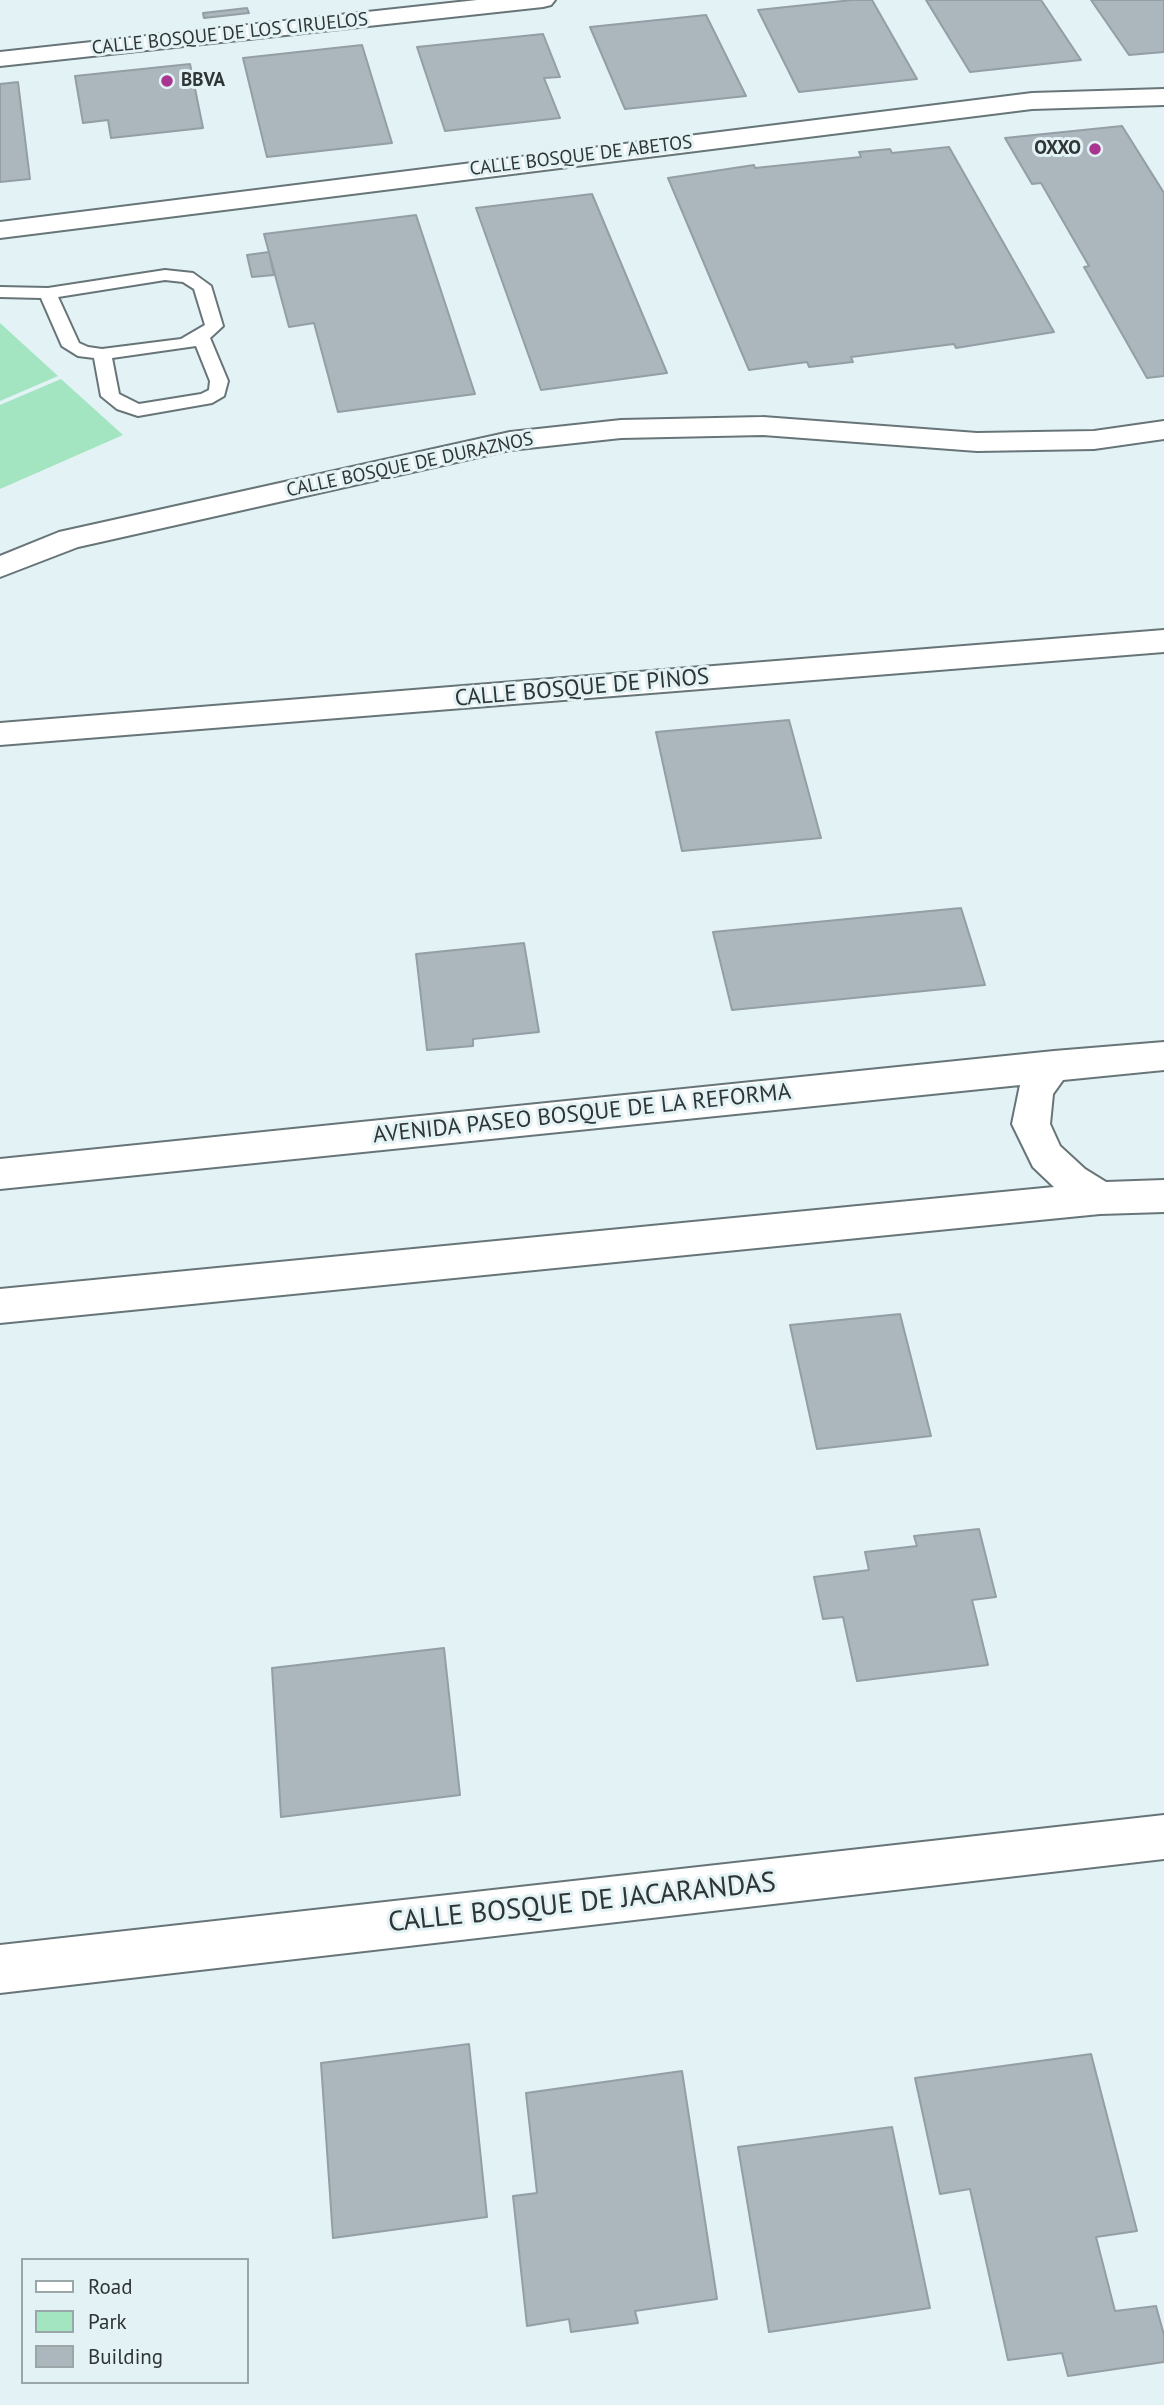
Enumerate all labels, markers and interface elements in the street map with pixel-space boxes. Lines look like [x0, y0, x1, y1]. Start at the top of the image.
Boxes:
street label: CALLE BOSQUE DE LOS CIRUELOS [91, 8, 369, 60]
place label: BBVA [181, 70, 225, 92]
marker: BBVA [159, 73, 175, 89]
street label: CALLE BOSQUE DE ABETOS [468, 131, 694, 181]
place label: OXXO [1034, 138, 1081, 160]
marker: OXXO [1087, 141, 1103, 157]
street label: CALLE BOSQUE DE DURAZNOS [285, 428, 535, 502]
street label: CALLE BOSQUE DE PINOS [454, 663, 710, 713]
street label: AVENIDA PASEO BOSQUE DE LA REFORMA [372, 1078, 792, 1150]
street label: CALLE BOSQUE DE JACARANDAS [387, 1866, 777, 1940]
legend [21, 2258, 248, 2384]
text: Road [88, 2273, 132, 2300]
text: Park [88, 2308, 127, 2335]
text: Building [88, 2343, 163, 2370]

